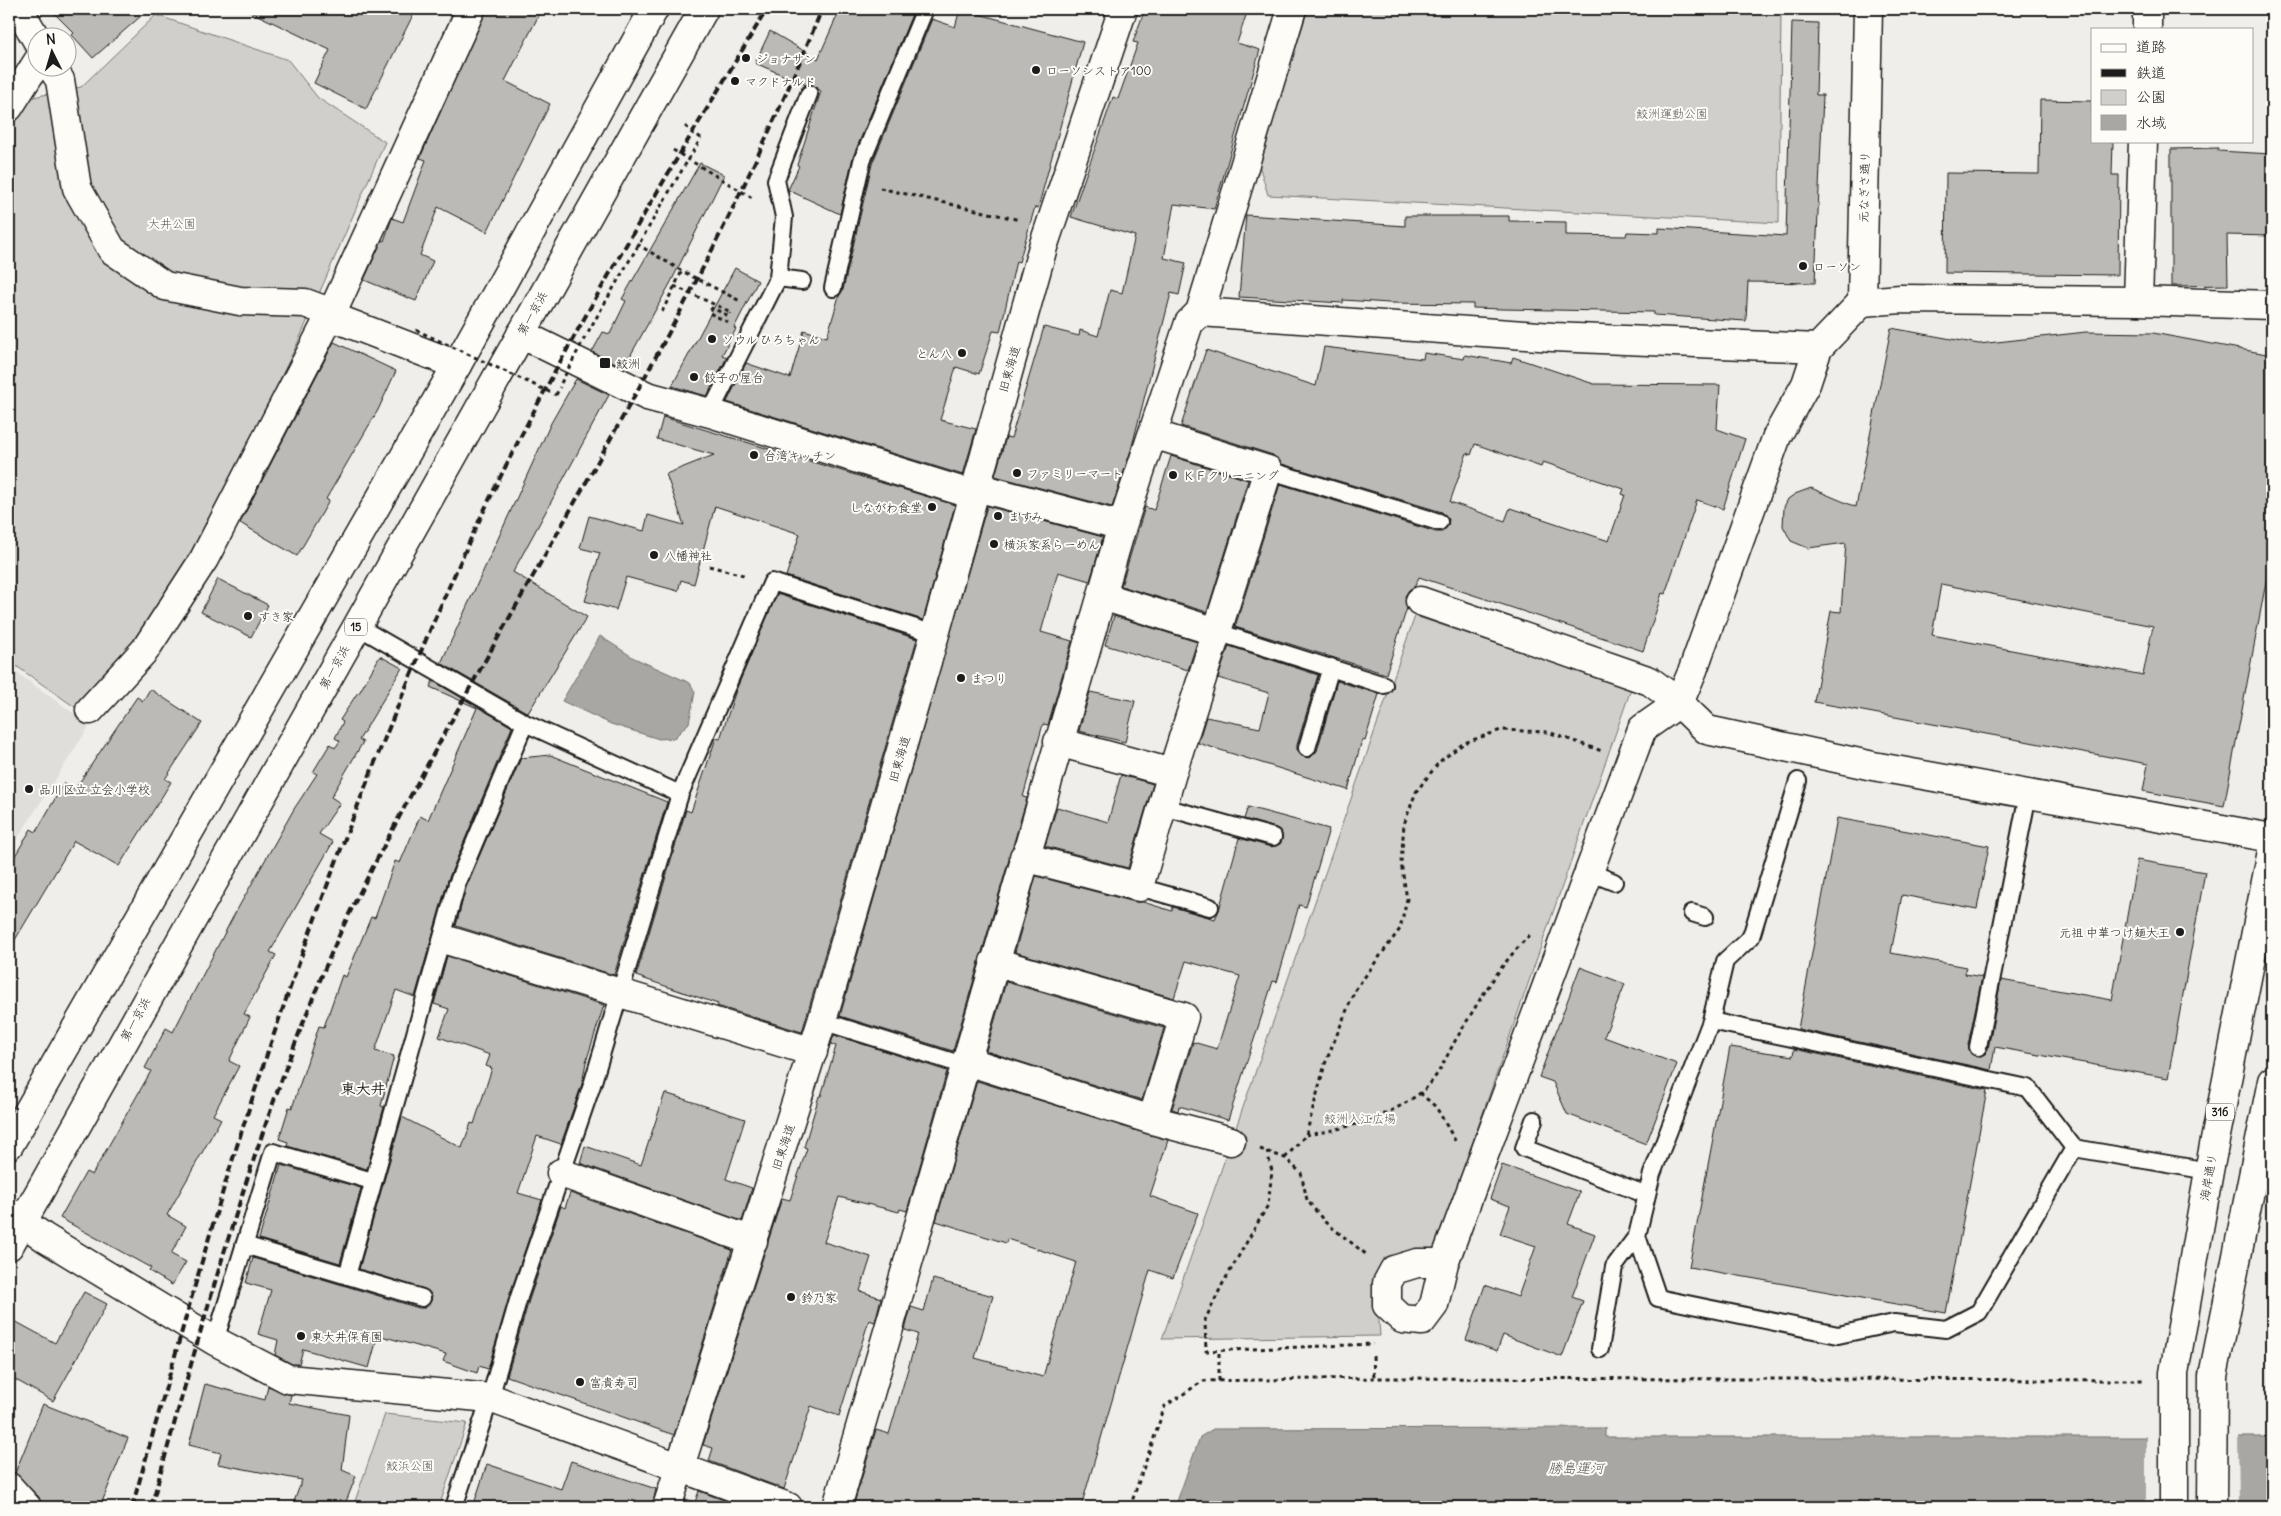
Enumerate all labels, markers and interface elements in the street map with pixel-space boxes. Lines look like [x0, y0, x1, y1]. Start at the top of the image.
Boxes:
north arrow [28, 28, 78, 78]
legend [2091, 28, 2254, 142]
text: N [45, 30, 56, 48]
text: 道路 [2136, 37, 2166, 56]
place label: ジョナサン [756, 51, 816, 66]
marker: ジョナサン [740, 52, 752, 64]
place label: ローソンストア100 [1046, 63, 1152, 78]
text: 鉄道 [2136, 63, 2166, 82]
marker: ローソンストア100 [1030, 64, 1042, 76]
place label: マクドナルド [745, 74, 816, 89]
marker: マクドナルド [729, 75, 741, 87]
text: 公園 [2136, 87, 2166, 106]
park label: 鮫洲運動公園 [1636, 106, 1708, 121]
text: 水域 [2136, 113, 2166, 132]
street label: 元なぎさ通り [1856, 151, 1872, 223]
park label: 大井公園 [148, 216, 196, 231]
place label: ローソン [1813, 259, 1861, 274]
marker: ローソン [1797, 260, 1809, 272]
street label: 第一京浜 [514, 288, 550, 338]
place label: ソウル ひろちゃん [722, 332, 820, 347]
marker: ソウル ひろちゃん [706, 333, 718, 345]
street label: 旧東海道 [995, 344, 1023, 394]
place label: とん八 [916, 346, 952, 361]
marker: とん八 [956, 347, 968, 359]
marker: 鮫洲 [598, 356, 612, 370]
place label: 鮫洲 [616, 356, 640, 371]
place label: 餃子の屋台 [704, 370, 764, 385]
marker: 餃子の屋台 [688, 371, 700, 383]
place label: 台湾キッチン [764, 448, 836, 463]
marker: 台湾キッチン [748, 449, 760, 461]
place label: ファミリーマート [1027, 466, 1123, 481]
marker: ファミリーマート [1011, 467, 1023, 479]
place label: ＫＦクリーニング [1183, 468, 1279, 483]
marker: ＫＦクリーニング [1167, 469, 1179, 481]
place label: しながわ食堂 [850, 500, 922, 515]
marker: しながわ食堂 [926, 501, 938, 513]
place label: ますみ [1008, 509, 1043, 524]
marker: ますみ [992, 510, 1004, 522]
place label: 横浜家系らーめん [1004, 537, 1100, 552]
marker: 横浜家系らーめん [988, 538, 1000, 550]
place label: 八幡神社 [664, 548, 712, 563]
marker: 八幡神社 [648, 549, 660, 561]
place label: すき家 [258, 609, 294, 624]
marker: すき家 [242, 610, 254, 622]
road number: 15 [345, 618, 367, 636]
street label: 第一京浜 [316, 642, 352, 692]
place label: まつり [971, 671, 1007, 686]
marker: まつり [955, 672, 967, 684]
street label: 旧東海道 [885, 734, 913, 784]
place label: 品川区立 立会小学校 [39, 782, 150, 797]
marker: 品川区立 立会小学校 [23, 783, 35, 795]
place label: 元祖 中華つけ麺大王 [2059, 925, 2170, 940]
marker: 元祖 中華つけ麺大王 [2174, 926, 2186, 938]
street label: 第一京浜 [117, 994, 153, 1044]
district label: 東大井 [340, 1079, 386, 1098]
road number: 316 [2206, 1104, 2234, 1120]
park label: 鮫洲入江広場 [1324, 1111, 1396, 1126]
street label: 旧東海道 [768, 1122, 798, 1172]
street label: 海岸通り [2196, 1152, 2220, 1202]
place label: 鈴乃家 [801, 1290, 837, 1305]
marker: 鈴乃家 [785, 1291, 797, 1303]
place label: 東大井保育園 [311, 1329, 383, 1344]
marker: 東大井保育園 [295, 1330, 307, 1342]
place label: 富貴寿司 [590, 1375, 638, 1390]
marker: 富貴寿司 [574, 1376, 586, 1388]
park label: 鮫浜公園 [386, 1458, 434, 1473]
water label: 勝島運河 [1548, 1459, 1606, 1477]

